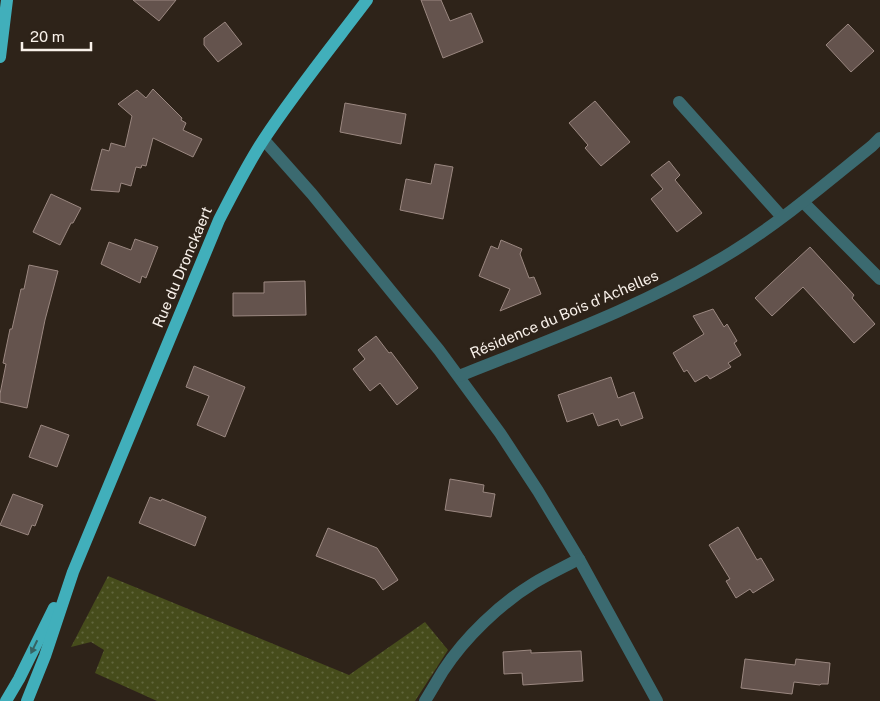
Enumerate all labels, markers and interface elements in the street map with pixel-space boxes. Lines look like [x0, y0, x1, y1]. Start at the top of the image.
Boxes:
scale bar [22, 20, 91, 52]
text: 20 m [30, 28, 65, 45]
street label: Rue du Dronckaert [149, 204, 215, 330]
street label: Résidence du Bois d'Achelles [467, 267, 661, 361]
one-way arrow [30, 640, 38, 654]

